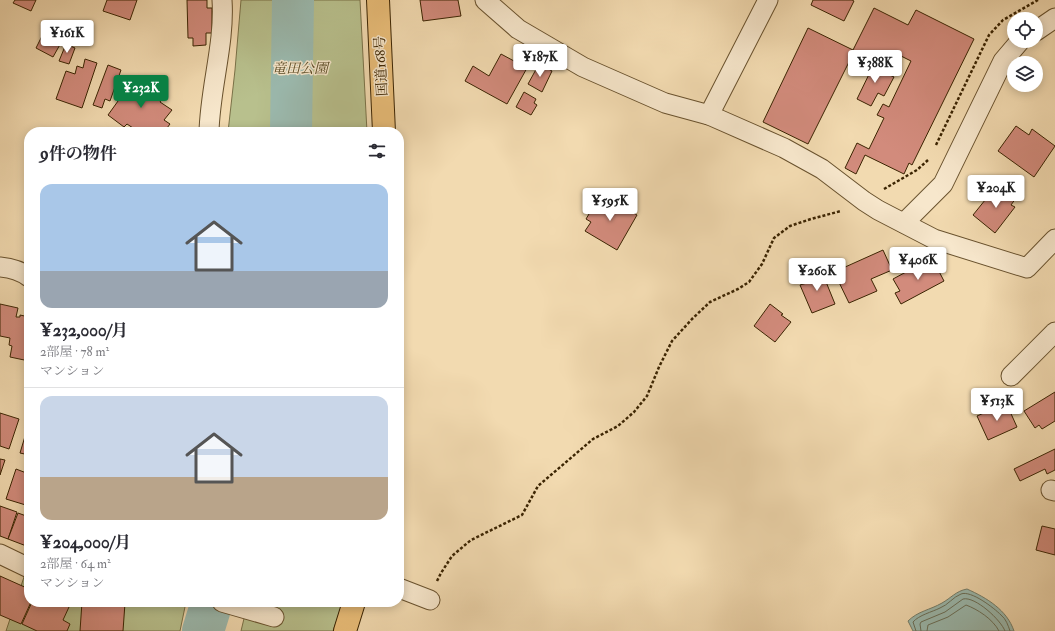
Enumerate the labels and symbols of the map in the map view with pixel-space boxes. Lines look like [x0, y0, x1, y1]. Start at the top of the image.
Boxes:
pin: ¥161K [39, 20, 95, 54]
street label: 国道168号 [371, 35, 391, 97]
pin: ¥187K [512, 44, 568, 78]
pin: ¥388K [847, 50, 903, 84]
park label: 竜田公園 [272, 60, 330, 77]
pin: ¥232K [113, 75, 169, 109]
pin: ¥204K [968, 175, 1024, 209]
pin: ¥595K [582, 188, 638, 222]
pin: ¥406K [890, 247, 946, 281]
pin: ¥260K [789, 258, 845, 292]
pin: ¥513K [969, 388, 1025, 422]

